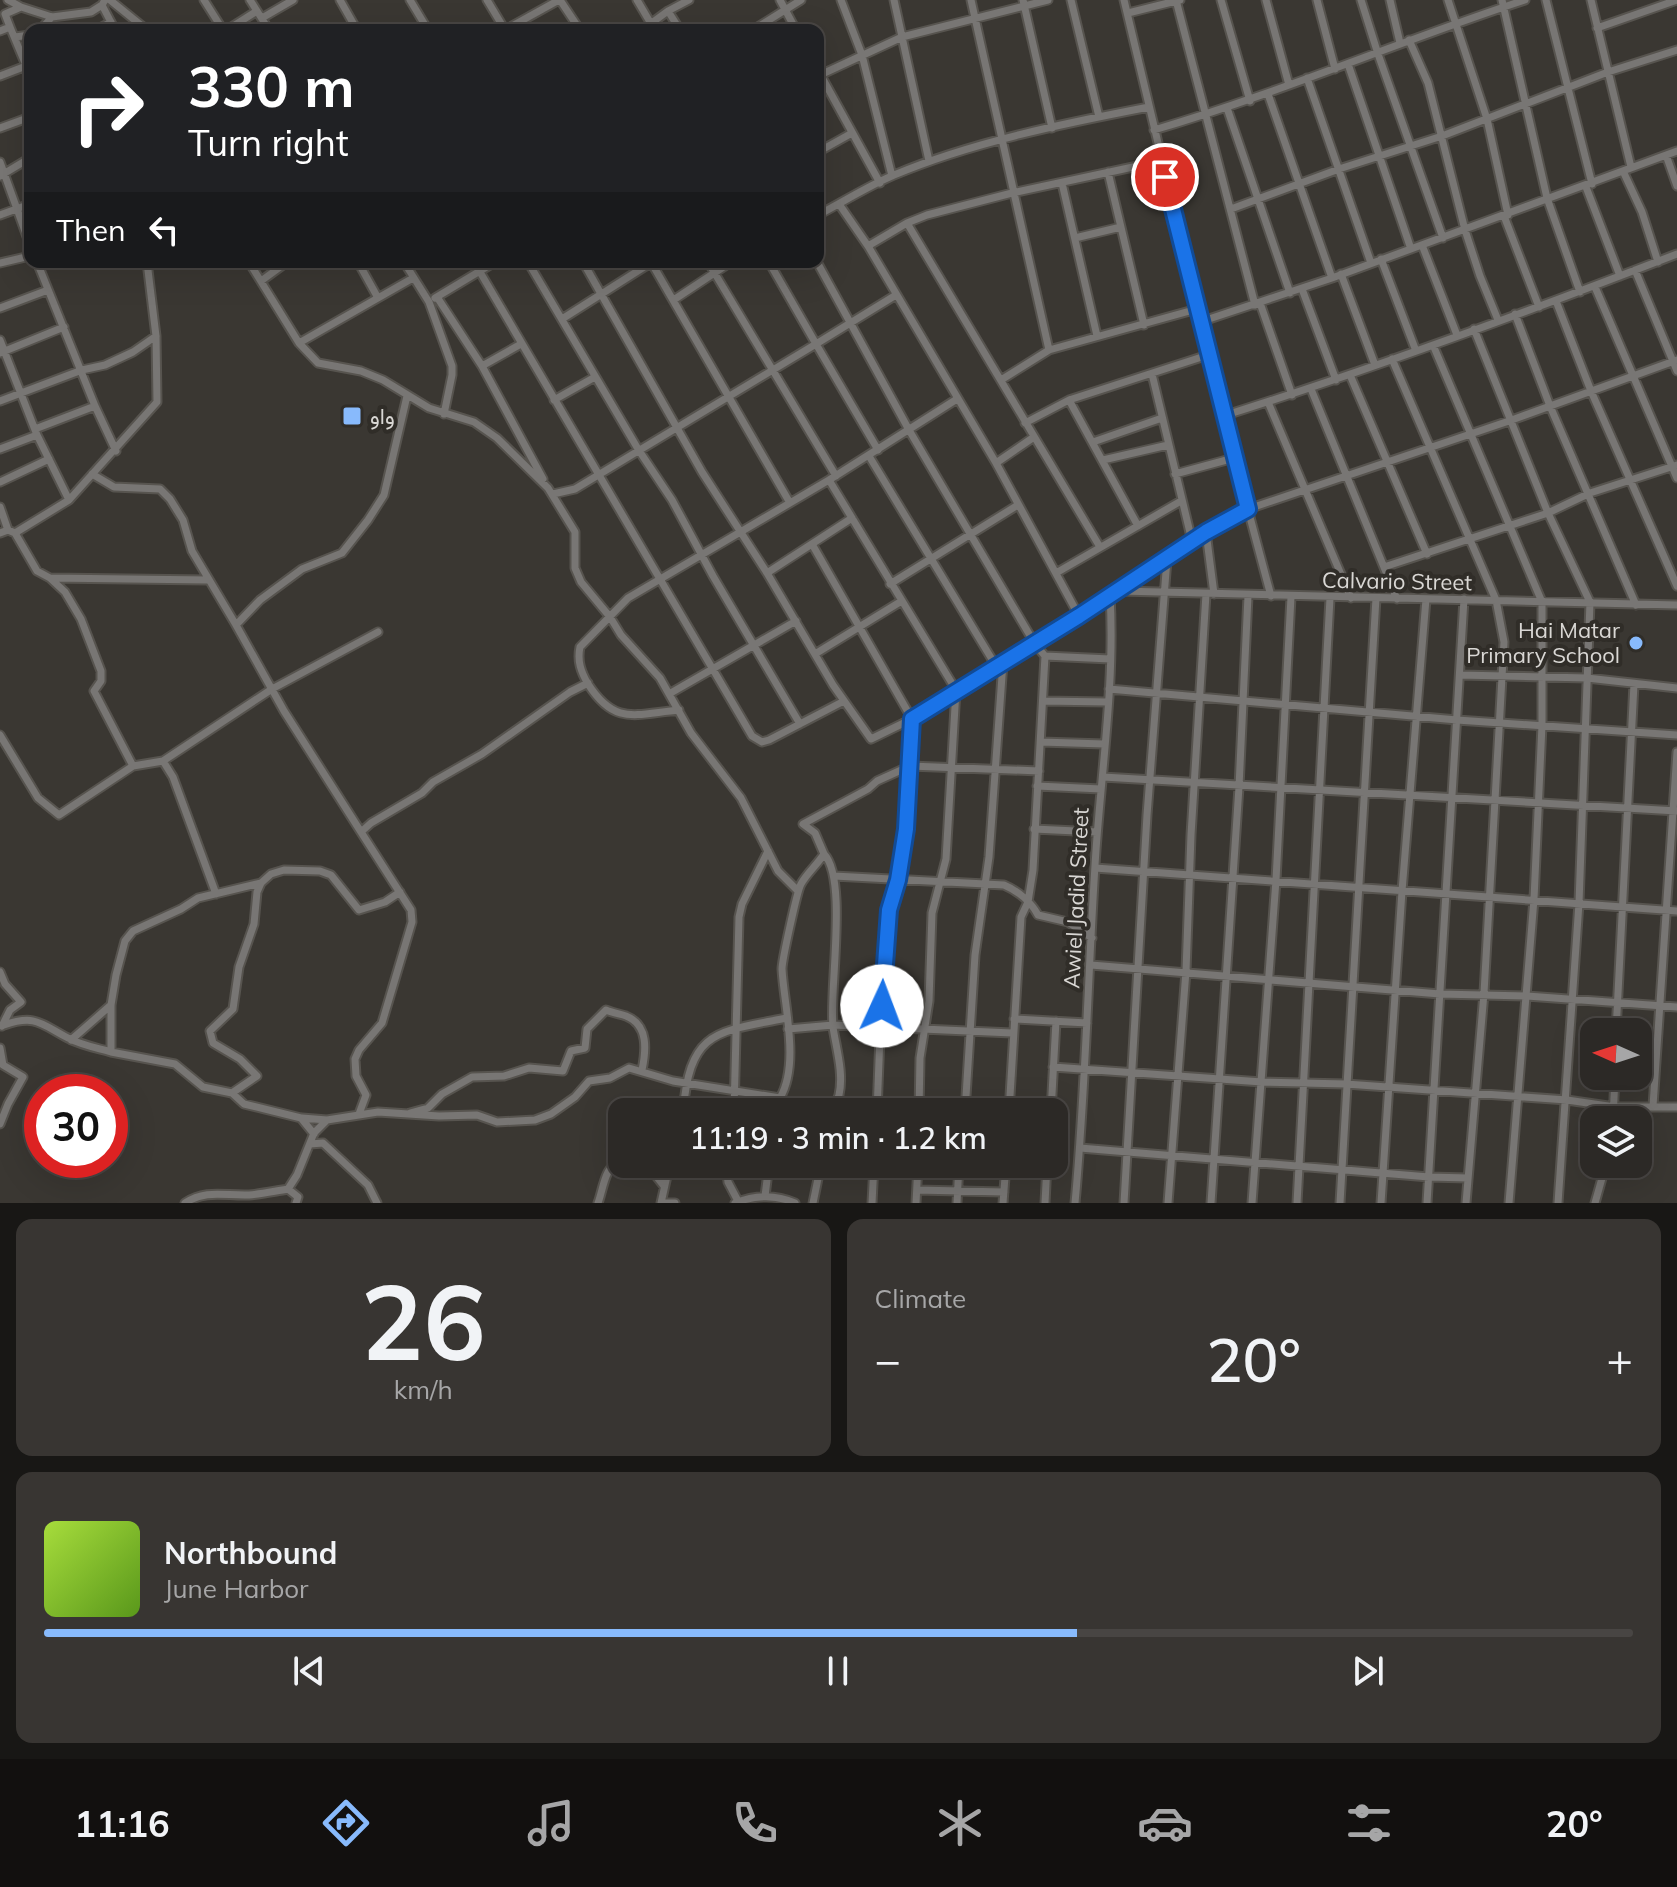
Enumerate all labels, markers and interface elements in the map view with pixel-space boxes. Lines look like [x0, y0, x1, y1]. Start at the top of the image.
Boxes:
text: 330 m [188, 51, 355, 121]
icon: right [56, 56, 160, 160]
text: Turn right [188, 120, 349, 165]
pin [1131, 143, 1199, 211]
icon: arrive [1143, 155, 1187, 199]
icon: left [142, 208, 186, 252]
text: Then [56, 211, 126, 249]
place label: واو [370, 402, 395, 430]
marker: واو [341, 405, 363, 427]
street label: Calvario Street [1322, 566, 1473, 596]
place label: Hai Matar Primary School [1466, 616, 1620, 669]
marker: Hai Matar Primary School [1627, 634, 1645, 652]
street label: Awiel Jadid Street [1057, 806, 1095, 989]
position arrow [840, 964, 924, 1048]
north arrow [1580, 1018, 1652, 1090]
map controls [1580, 1018, 1652, 1178]
speed limit sign: 30 [24, 1074, 128, 1178]
button: layers [1580, 1106, 1652, 1178]
text: 11:19 · 3 min · 1.2 km [689, 1119, 987, 1157]
text: 26 [361, 1255, 486, 1386]
text: Climate [875, 1282, 966, 1315]
text: 20° [1207, 1322, 1301, 1397]
text: − [875, 1332, 901, 1387]
text: + [1607, 1332, 1633, 1387]
text: km/h [394, 1373, 453, 1406]
text: Northbound [164, 1534, 337, 1572]
text: June Harbor [164, 1572, 309, 1605]
icon: previous [287, 1649, 331, 1693]
icon: pause [816, 1649, 860, 1693]
icon: next [1346, 1649, 1390, 1693]
icon: directions [318, 1795, 374, 1851]
icon: music [523, 1795, 579, 1851]
icon: phone [727, 1795, 783, 1851]
icon: climate [932, 1795, 988, 1851]
icon: car [1137, 1795, 1193, 1851]
icon: filters [1341, 1795, 1397, 1851]
text: 11:16 [74, 1801, 170, 1846]
text: 20° [1546, 1801, 1603, 1846]

